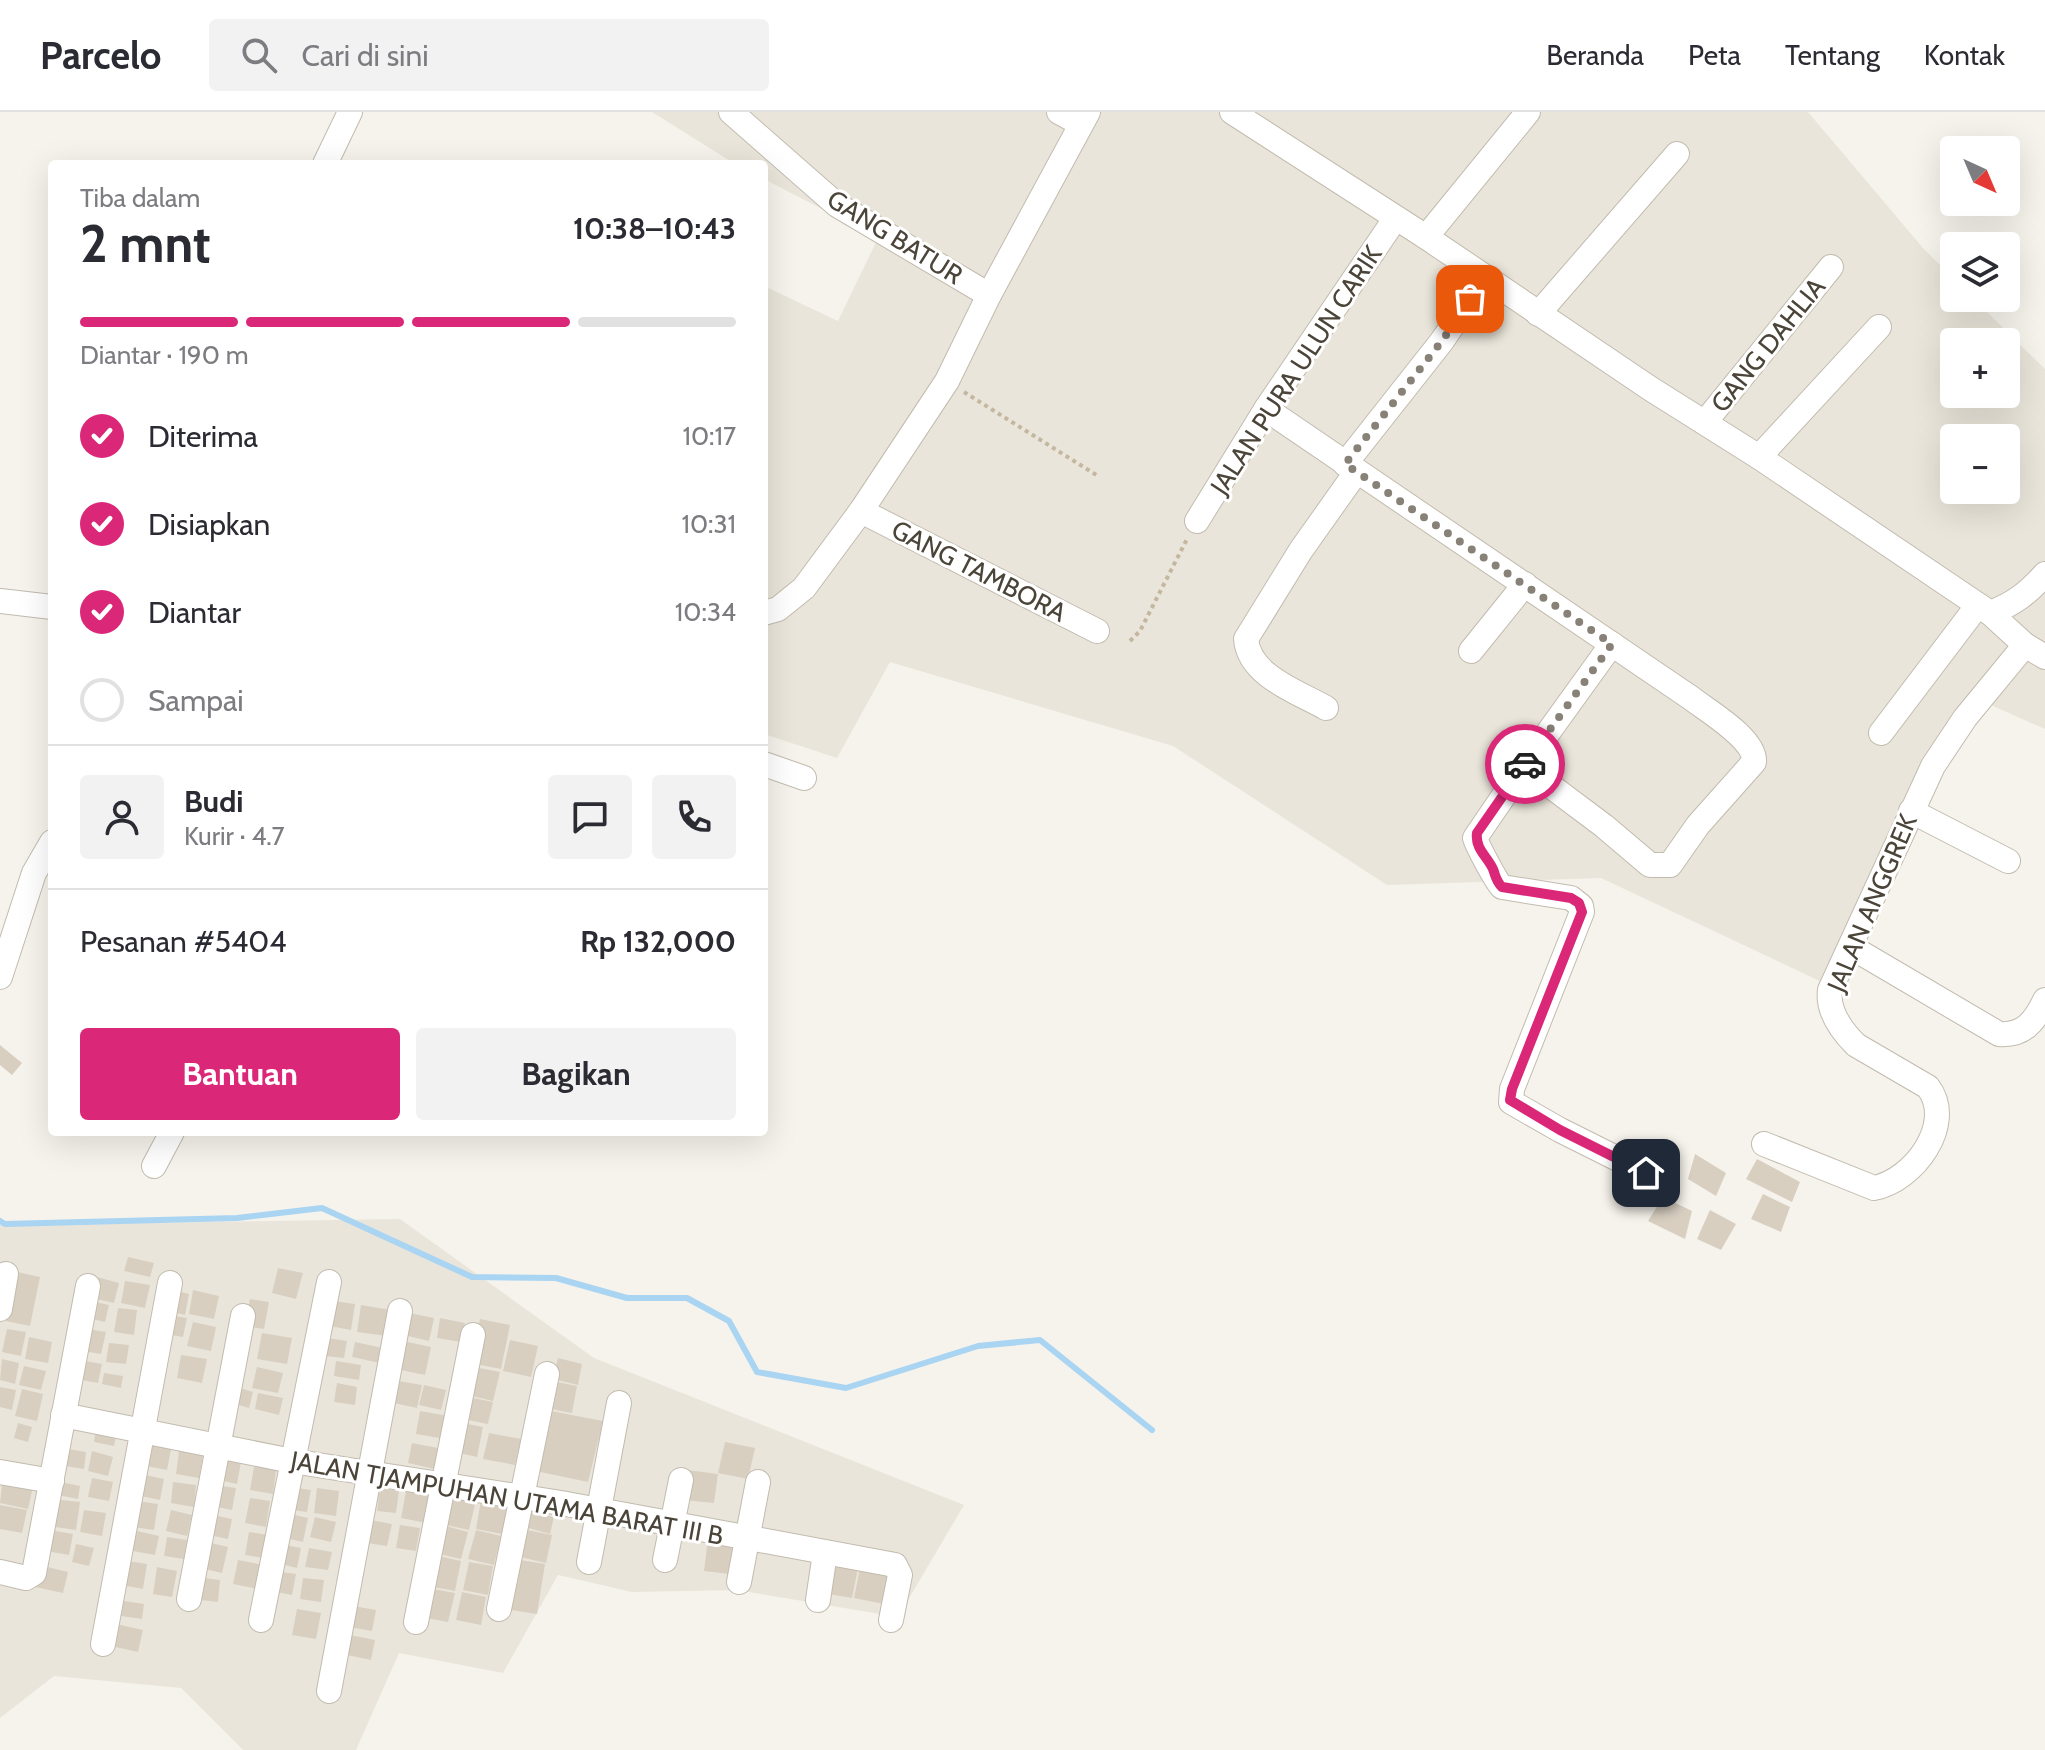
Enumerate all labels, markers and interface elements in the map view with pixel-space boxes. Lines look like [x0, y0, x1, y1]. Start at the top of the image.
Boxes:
search box [209, 19, 769, 91]
text: Parcelo [40, 32, 161, 79]
icon: search [237, 33, 281, 77]
text: Cari di sini [301, 37, 429, 74]
text: Beranda [1546, 38, 1644, 72]
text: Peta [1688, 38, 1741, 72]
text: Tentang [1785, 38, 1880, 72]
text: Kontak [1924, 38, 2005, 72]
north arrow [1940, 136, 2020, 216]
map controls [1940, 136, 2020, 504]
text: Tiba dalam [80, 182, 200, 214]
street label: GANG BATUR [821, 183, 969, 291]
text: 10:38–10:43 [573, 210, 736, 247]
text: 2 mnt [80, 212, 211, 275]
button: layers [1940, 232, 2020, 312]
street label: JALAN PURA ULUN CARIK [1203, 239, 1389, 501]
pin [1436, 265, 1504, 333]
street label: GANG DAHLIA [1704, 271, 1832, 419]
icon: bag [1448, 277, 1492, 321]
button: + [1940, 328, 2020, 408]
text: Diantar · 190 m [80, 339, 248, 371]
icon: check [80, 414, 124, 458]
text: Diterima [148, 418, 258, 455]
text: 10:17 [682, 420, 736, 452]
button: − [1940, 424, 2020, 504]
icon: check [80, 502, 124, 546]
text: Disiapkan [148, 506, 270, 543]
text: 10:31 [681, 508, 736, 540]
street label: GANG TAMBORA [886, 513, 1072, 629]
icon: check [80, 590, 124, 634]
text: Diantar [148, 594, 241, 631]
text: 10:34 [675, 596, 736, 628]
text: Sampai [148, 682, 244, 719]
courier [1485, 724, 1565, 804]
icon: car [1503, 742, 1547, 786]
button: person [80, 775, 164, 859]
button: chat [548, 775, 632, 859]
button: phone [652, 775, 736, 859]
text: Budi [184, 783, 244, 820]
street label: JALAN ANGGREK [1820, 809, 1924, 998]
text: Kurir · 4.7 [184, 820, 285, 852]
text: Pesanan #5404 [80, 923, 287, 960]
text: Rp 132,000 [580, 923, 736, 960]
button: Bantuan [80, 1028, 400, 1120]
button: Bagikan [416, 1028, 736, 1120]
pin [1612, 1139, 1680, 1207]
icon: home [1624, 1151, 1668, 1195]
street label: JALAN TJAMPUHAN UTAMA BARAT III B [287, 1444, 726, 1552]

